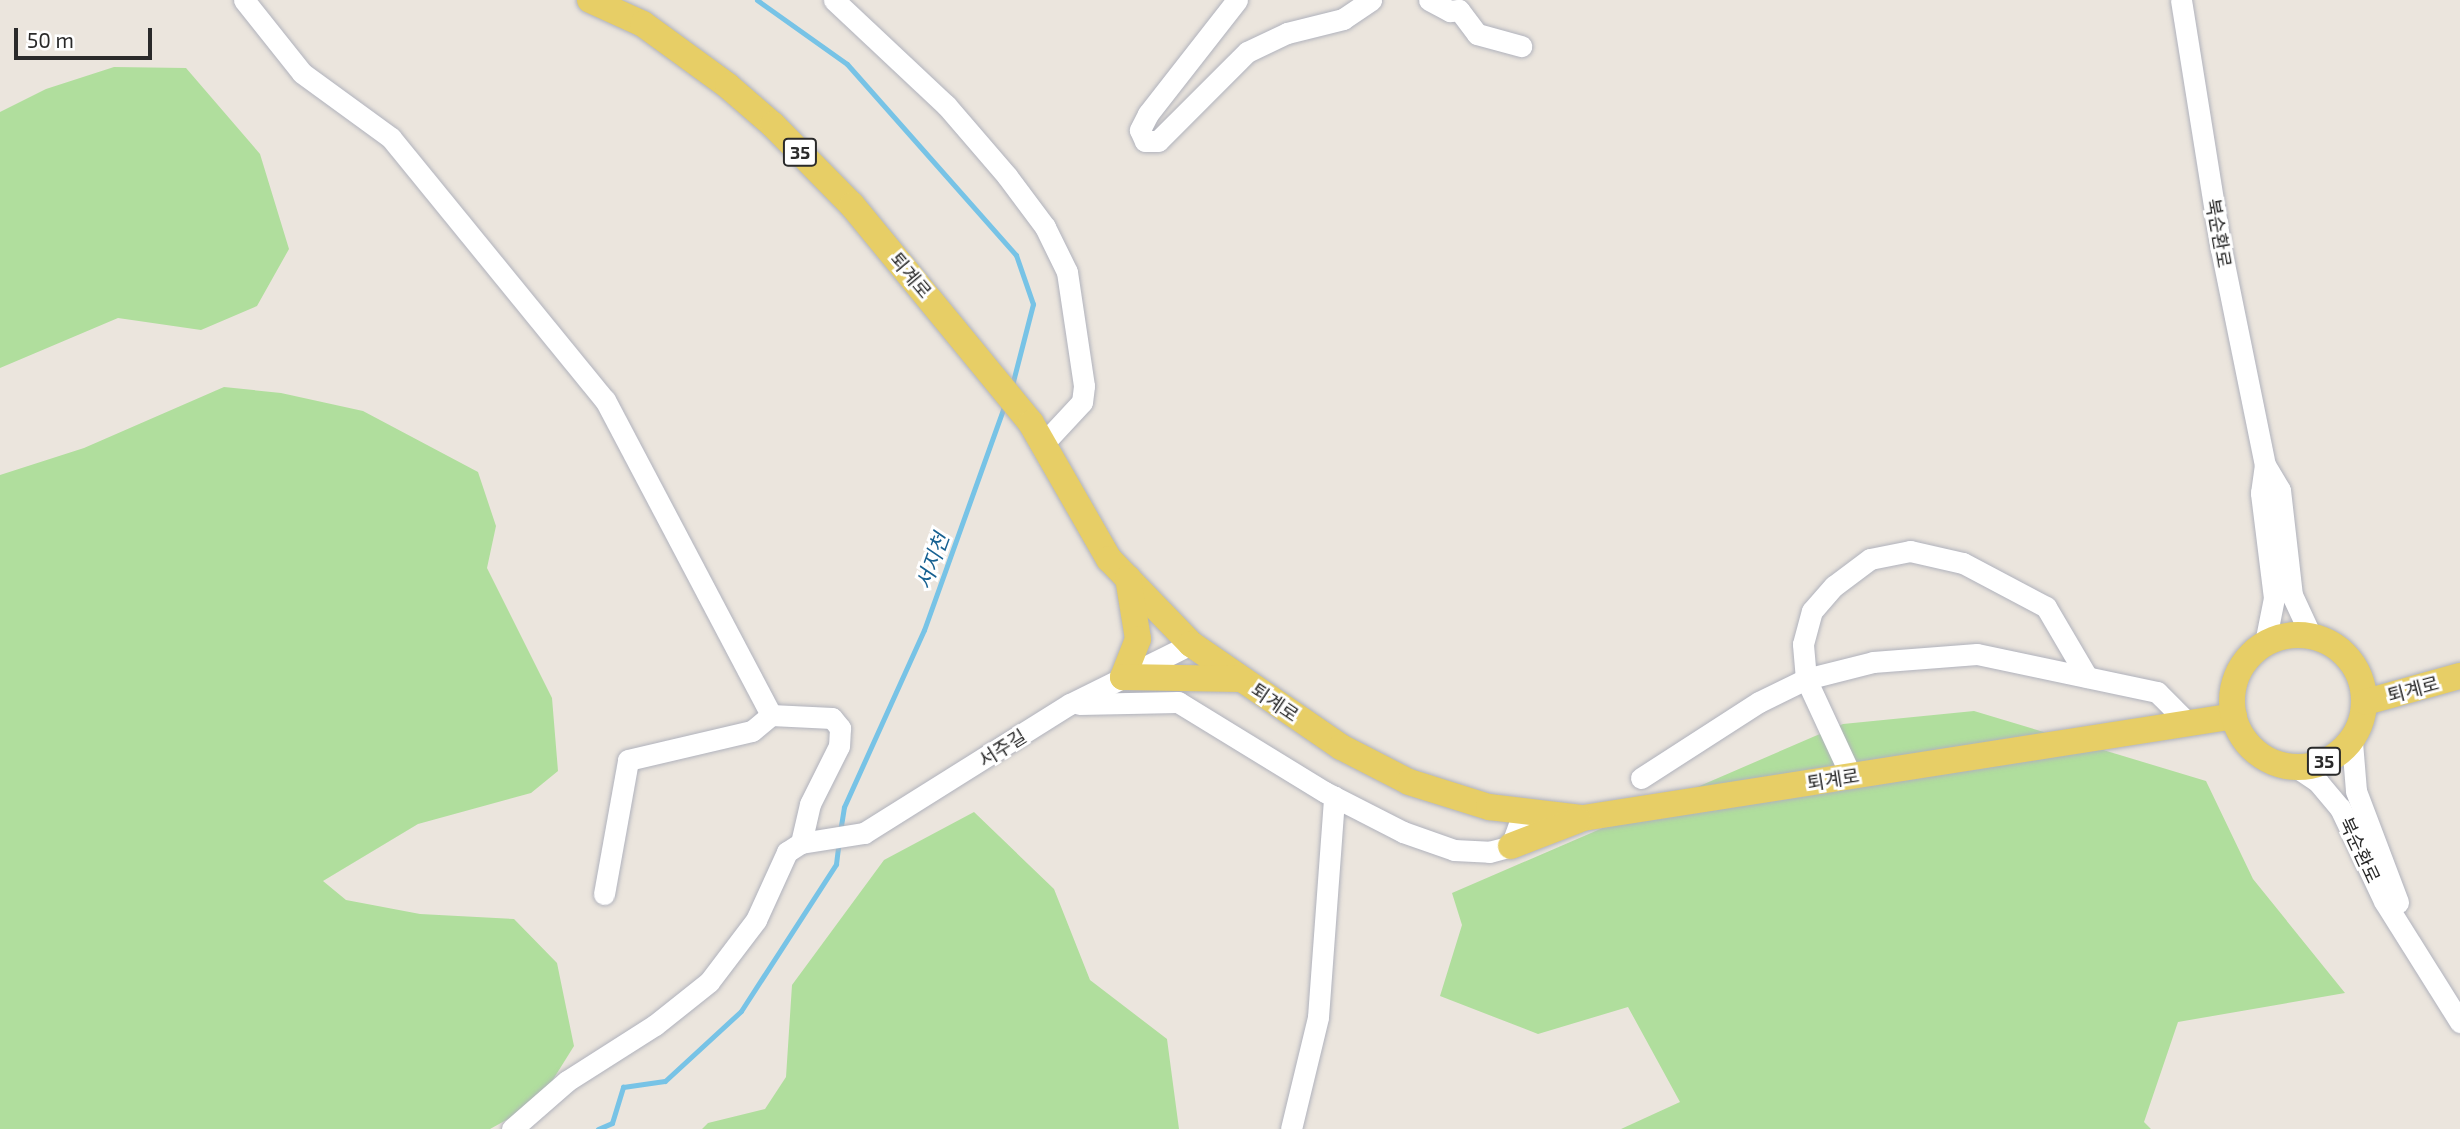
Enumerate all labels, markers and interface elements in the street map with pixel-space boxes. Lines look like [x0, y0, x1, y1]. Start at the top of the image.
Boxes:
scale bar [18, 14, 156, 58]
text: 50 m [27, 27, 74, 52]
road number: 35 [782, 138, 818, 167]
street label: 북순환로 [2202, 197, 2236, 269]
street label: 퇴계로 [885, 248, 937, 302]
water label: 서지천 [910, 529, 954, 593]
street label: 퇴계로 [2385, 671, 2441, 707]
street label: 퇴계로 [1247, 678, 1303, 726]
street label: 서주길 [974, 724, 1030, 772]
road number: 35 [2306, 746, 2342, 776]
street label: 퇴계로 [1805, 764, 1861, 794]
street label: 북순환로 [2335, 813, 2385, 887]

